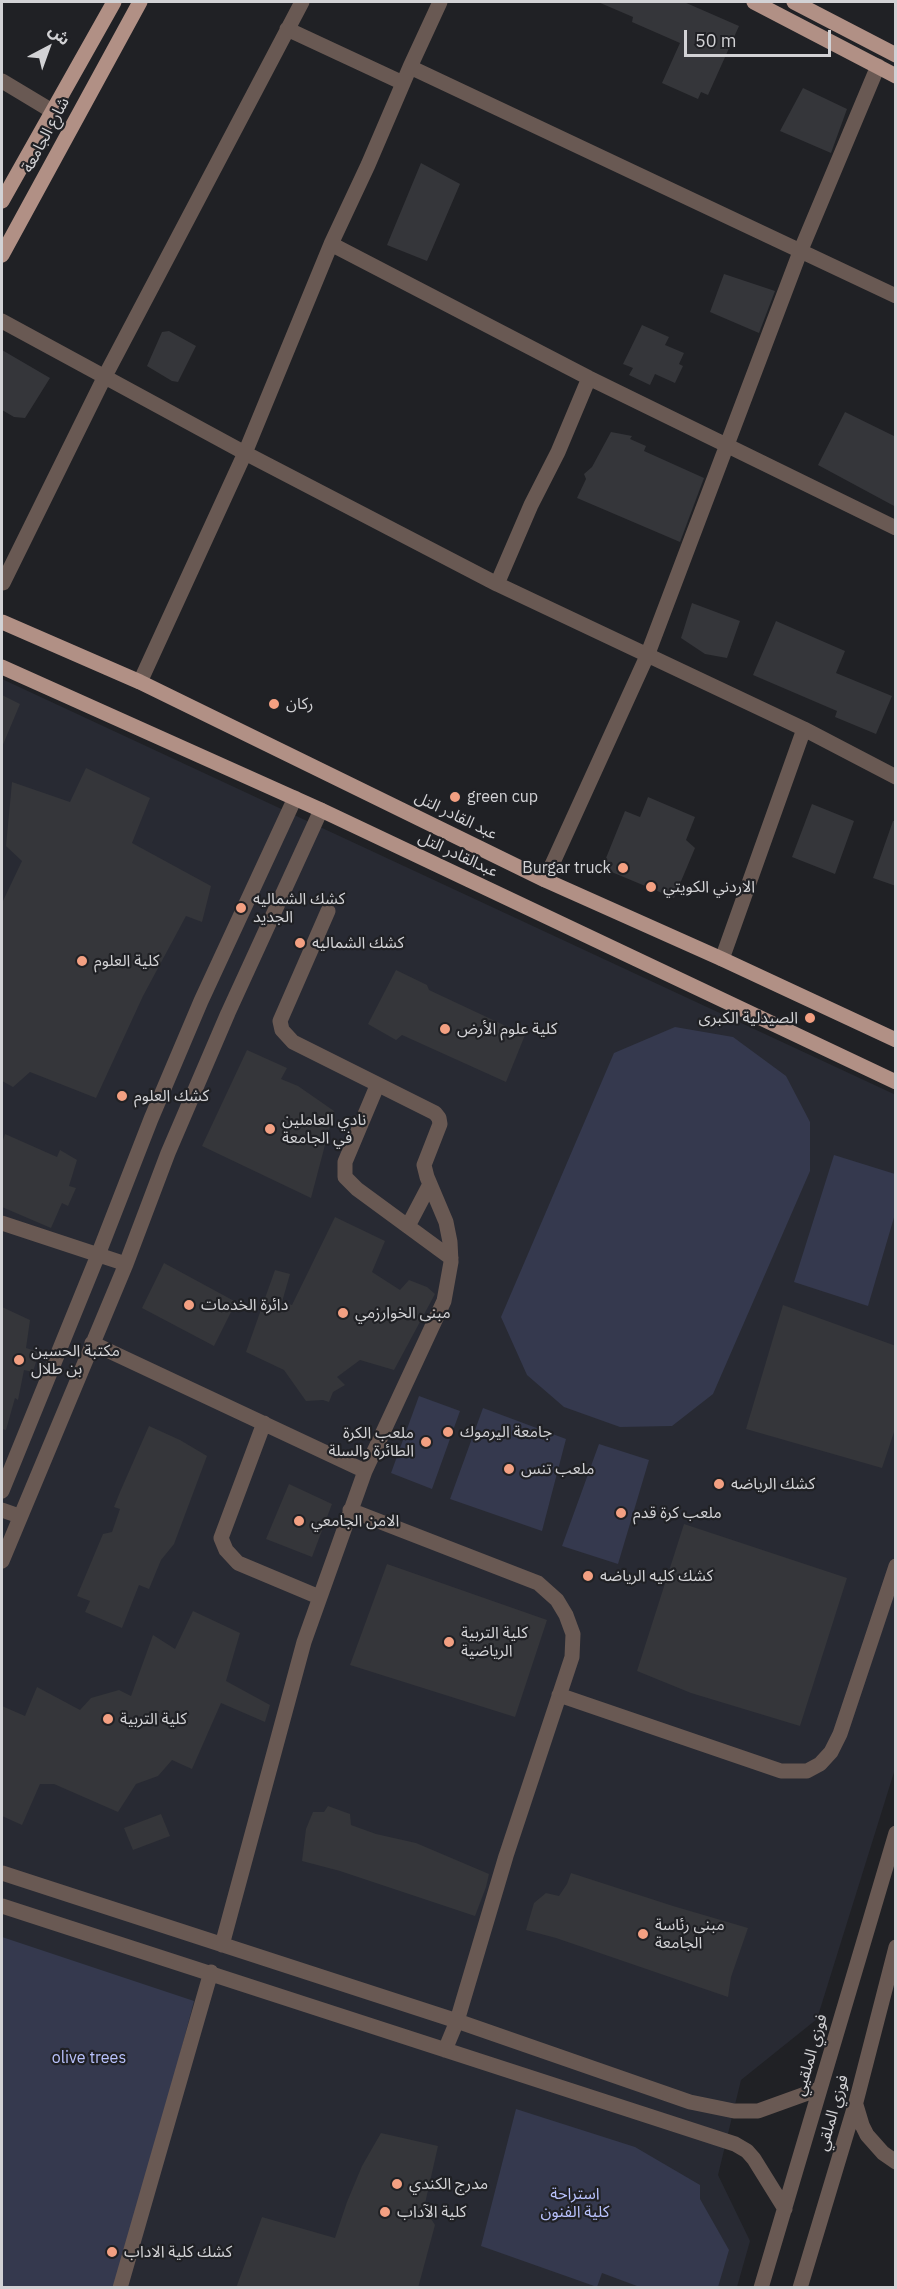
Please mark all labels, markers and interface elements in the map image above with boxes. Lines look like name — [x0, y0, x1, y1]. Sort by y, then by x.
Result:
north arrow — [18, 18, 78, 78]
scale bar — [687, 18, 834, 56]
text: ش — [45, 20, 75, 49]
text: 50 m — [695, 29, 737, 52]
street label: شارع الجامعة — [18, 94, 74, 176]
place label: ركان — [286, 694, 313, 714]
marker: ركان — [267, 697, 281, 711]
place label: green cup — [467, 787, 538, 807]
street label: عبد القادر التل — [412, 788, 500, 844]
marker: green cup — [448, 790, 462, 804]
street label: عبدالقادر التل — [415, 828, 501, 882]
place label: Burgar truck — [522, 858, 611, 878]
marker: Burgar truck — [616, 861, 630, 875]
place label: الاردني الكويتي — [663, 877, 755, 897]
marker: الاردني الكويتي — [644, 880, 658, 894]
place label: كشك الشماليه الجديد — [253, 889, 345, 927]
marker: كشك الشماليه الجديد — [234, 901, 248, 915]
place label: كشك الشماليه — [312, 933, 404, 953]
marker: كشك الشماليه — [293, 936, 307, 950]
place label: كلية العلوم — [94, 951, 159, 971]
marker: كلية العلوم — [75, 954, 89, 968]
place label: الصيدلية الكبرى — [699, 1008, 798, 1028]
marker: الصيدلية الكبرى — [803, 1011, 817, 1025]
place label: كلية علوم الأرض — [457, 1019, 557, 1039]
marker: كلية علوم الأرض — [438, 1022, 452, 1036]
place label: كشك العلوم — [134, 1086, 209, 1106]
marker: كشك العلوم — [115, 1089, 129, 1103]
place label: نادي العاملين في الجامعة — [282, 1110, 366, 1148]
marker: نادي العاملين في الجامعة — [263, 1122, 277, 1136]
place label: دائرة الخدمات — [201, 1295, 288, 1315]
marker: دائرة الخدمات — [182, 1298, 196, 1312]
place label: مبنى الخوارزمي — [355, 1303, 451, 1323]
marker: مبنى الخوارزمي — [336, 1306, 350, 1320]
place label: مكتبة الحسين بن طلال — [31, 1341, 120, 1379]
marker: مكتبة الحسين بن طلال — [12, 1353, 26, 1367]
place label: جامعة اليرموك — [460, 1422, 552, 1442]
place label: ملعب الكرة الطائرة والسلة — [328, 1423, 414, 1461]
marker: جامعة اليرموك — [441, 1425, 455, 1439]
marker: ملعب الكرة الطائرة والسلة — [419, 1435, 433, 1449]
place label: ملعب تنس — [521, 1459, 594, 1479]
marker: ملعب تنس — [502, 1462, 516, 1476]
place label: كشك الرياضه — [731, 1474, 815, 1494]
marker: كشك الرياضه — [712, 1477, 726, 1491]
place label: ملعب كرة قدم — [633, 1503, 722, 1523]
marker: ملعب كرة قدم — [614, 1506, 628, 1520]
place label: الامن الجامعي — [311, 1511, 399, 1531]
marker: الامن الجامعي — [292, 1514, 306, 1528]
place label: كشك كليه الرياضه — [600, 1566, 713, 1586]
marker: كشك كليه الرياضه — [581, 1569, 595, 1583]
place label: كلية التربية الرياضية — [461, 1623, 528, 1661]
marker: كلية التربية الرياضية — [442, 1635, 456, 1649]
place label: كلية التربية — [120, 1709, 187, 1729]
marker: كلية التربية — [101, 1712, 115, 1726]
place label: مبنى رئاسة الجامعة — [655, 1915, 725, 1953]
marker: مبنى رئاسة الجامعة — [636, 1927, 650, 1941]
street label: فوزي الملقيي — [790, 2012, 832, 2098]
park label: olive trees — [52, 2048, 126, 2068]
street label: فوزي الملقي — [813, 2073, 853, 2153]
place label: مدرج الكندي — [409, 2174, 488, 2194]
marker: مدرج الكندي — [390, 2177, 404, 2191]
park label: استراحة كلية الفنون — [541, 2184, 609, 2222]
place label: كلية الآداب — [397, 2202, 466, 2222]
marker: كلية الآداب — [378, 2205, 392, 2219]
place label: كشك كلية الاداب — [124, 2242, 232, 2262]
marker: كشك كلية الاداب — [105, 2245, 119, 2259]

